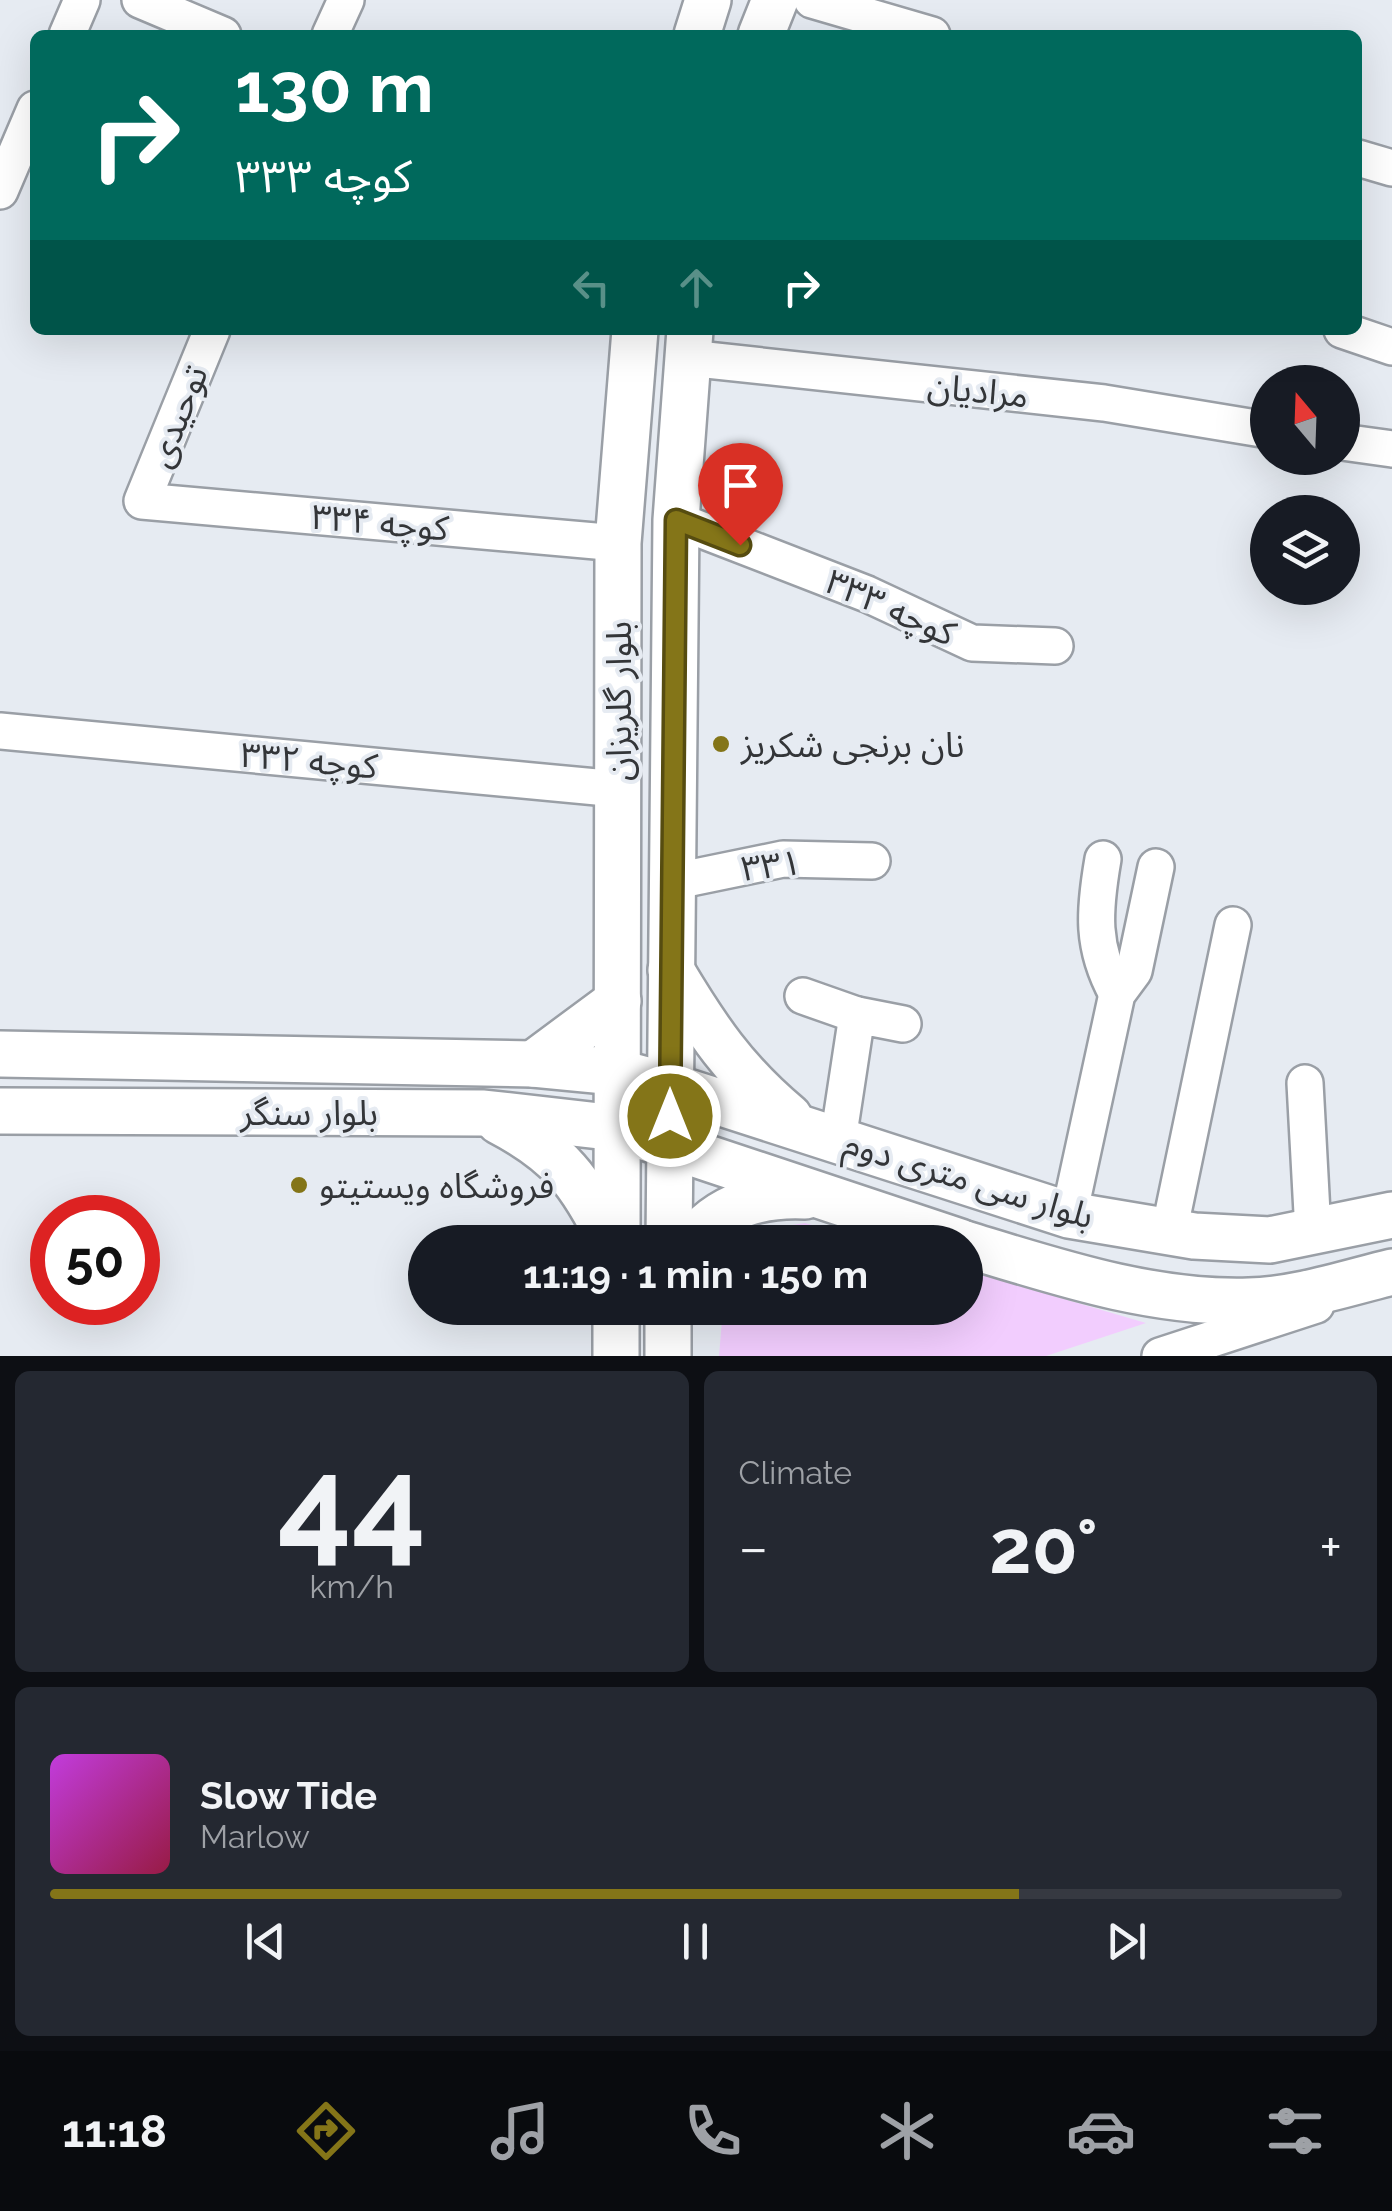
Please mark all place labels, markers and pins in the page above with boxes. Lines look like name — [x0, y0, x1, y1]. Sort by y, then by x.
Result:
pin — [698, 443, 783, 546]
place label: نان برنجی شکریز — [740, 724, 964, 765]
marker: نان برنجی شکریز — [710, 733, 732, 755]
place label: فروشگاه ویستیتو — [319, 1165, 554, 1206]
marker: فروشگاه ویستیتو — [288, 1174, 310, 1196]

